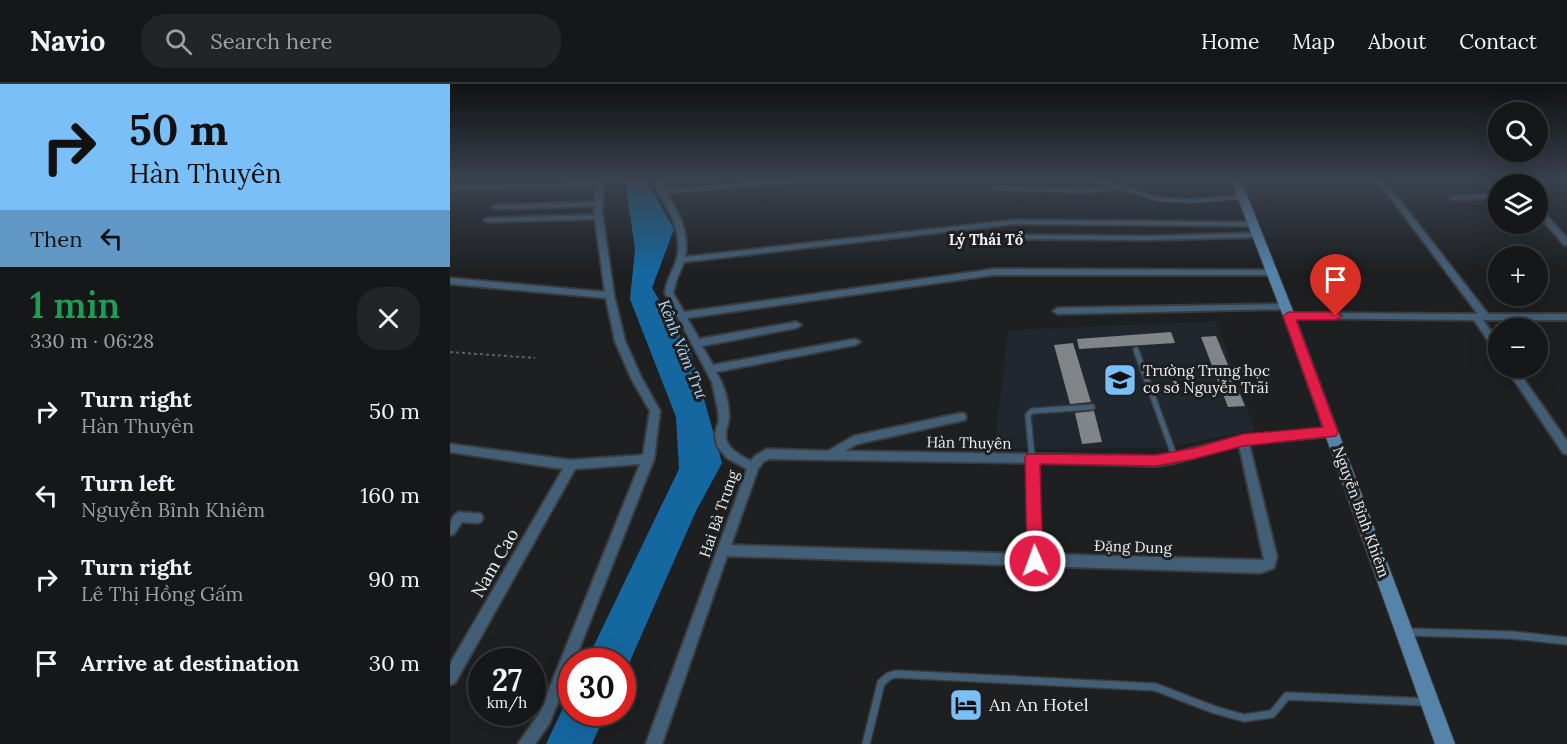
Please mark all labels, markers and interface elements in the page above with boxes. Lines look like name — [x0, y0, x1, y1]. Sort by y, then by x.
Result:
search box — [141, 14, 561, 68]
text: Navio — [30, 23, 105, 59]
icon: search — [162, 25, 195, 58]
text: Search here — [210, 27, 332, 55]
text: Home — [1201, 28, 1259, 55]
text: Map — [1292, 28, 1335, 55]
text: About — [1368, 28, 1426, 55]
text: Contact — [1459, 28, 1537, 55]
map controls — [1488, 102, 1548, 378]
button: search — [1488, 102, 1548, 162]
text: 50 m — [129, 103, 228, 157]
icon: right — [30, 108, 108, 186]
text: Hàn Thuyên — [129, 156, 282, 190]
button: layers — [1488, 174, 1548, 234]
icon: left — [95, 222, 128, 255]
text: Then — [30, 225, 83, 253]
district label: Lý Thái Tổ — [949, 230, 1024, 249]
button: + — [1488, 246, 1548, 306]
pin — [1310, 254, 1361, 316]
icon: arrive — [1319, 263, 1352, 296]
text: 1 min — [30, 282, 120, 328]
button: close — [357, 287, 420, 350]
water label: Kênh Vàm Trư — [654, 297, 712, 402]
button: − — [1488, 318, 1548, 378]
text: 330 m · 06:28 — [30, 328, 154, 353]
place label: Trường Trung học cơ sở Nguyễn Trãi — [1143, 361, 1270, 397]
school or university icon: Trường Trung học cơ sở Nguyễn Trãi — [1102, 362, 1138, 398]
text: Turn right — [81, 385, 192, 413]
icon: right — [30, 395, 63, 428]
text: 50 m — [369, 397, 420, 425]
text: Hàn Thuyên — [81, 413, 194, 438]
street label: Hàn Thuyên — [926, 432, 1012, 453]
street label: Nguyễn Bỉnh Khiêm — [1329, 444, 1394, 580]
street label: Hai Bà Trưng — [695, 467, 743, 560]
text: Turn left — [81, 469, 175, 497]
icon: left — [30, 479, 63, 512]
text: 160 m — [360, 481, 420, 509]
text: Nguyễn Bỉnh Khiêm — [81, 497, 265, 522]
street label: Nam Cao — [466, 524, 524, 601]
position arrow — [1003, 529, 1067, 593]
street label: Đặng Dung — [1094, 536, 1173, 557]
text: Turn right — [81, 553, 192, 581]
icon: right — [30, 563, 63, 596]
text: 90 m — [368, 565, 420, 593]
text: Lê Thị Hồng Gấm — [81, 581, 244, 606]
icon: arrive — [30, 647, 63, 680]
speed limit sign: 30 — [558, 648, 636, 726]
text: Arrive at destination — [81, 649, 299, 677]
text: 30 m — [369, 649, 420, 677]
text: 27 — [492, 661, 522, 699]
hotel icon: An An Hotel — [948, 687, 984, 723]
text: km/h — [487, 693, 527, 712]
place label: An An Hotel — [988, 693, 1089, 716]

